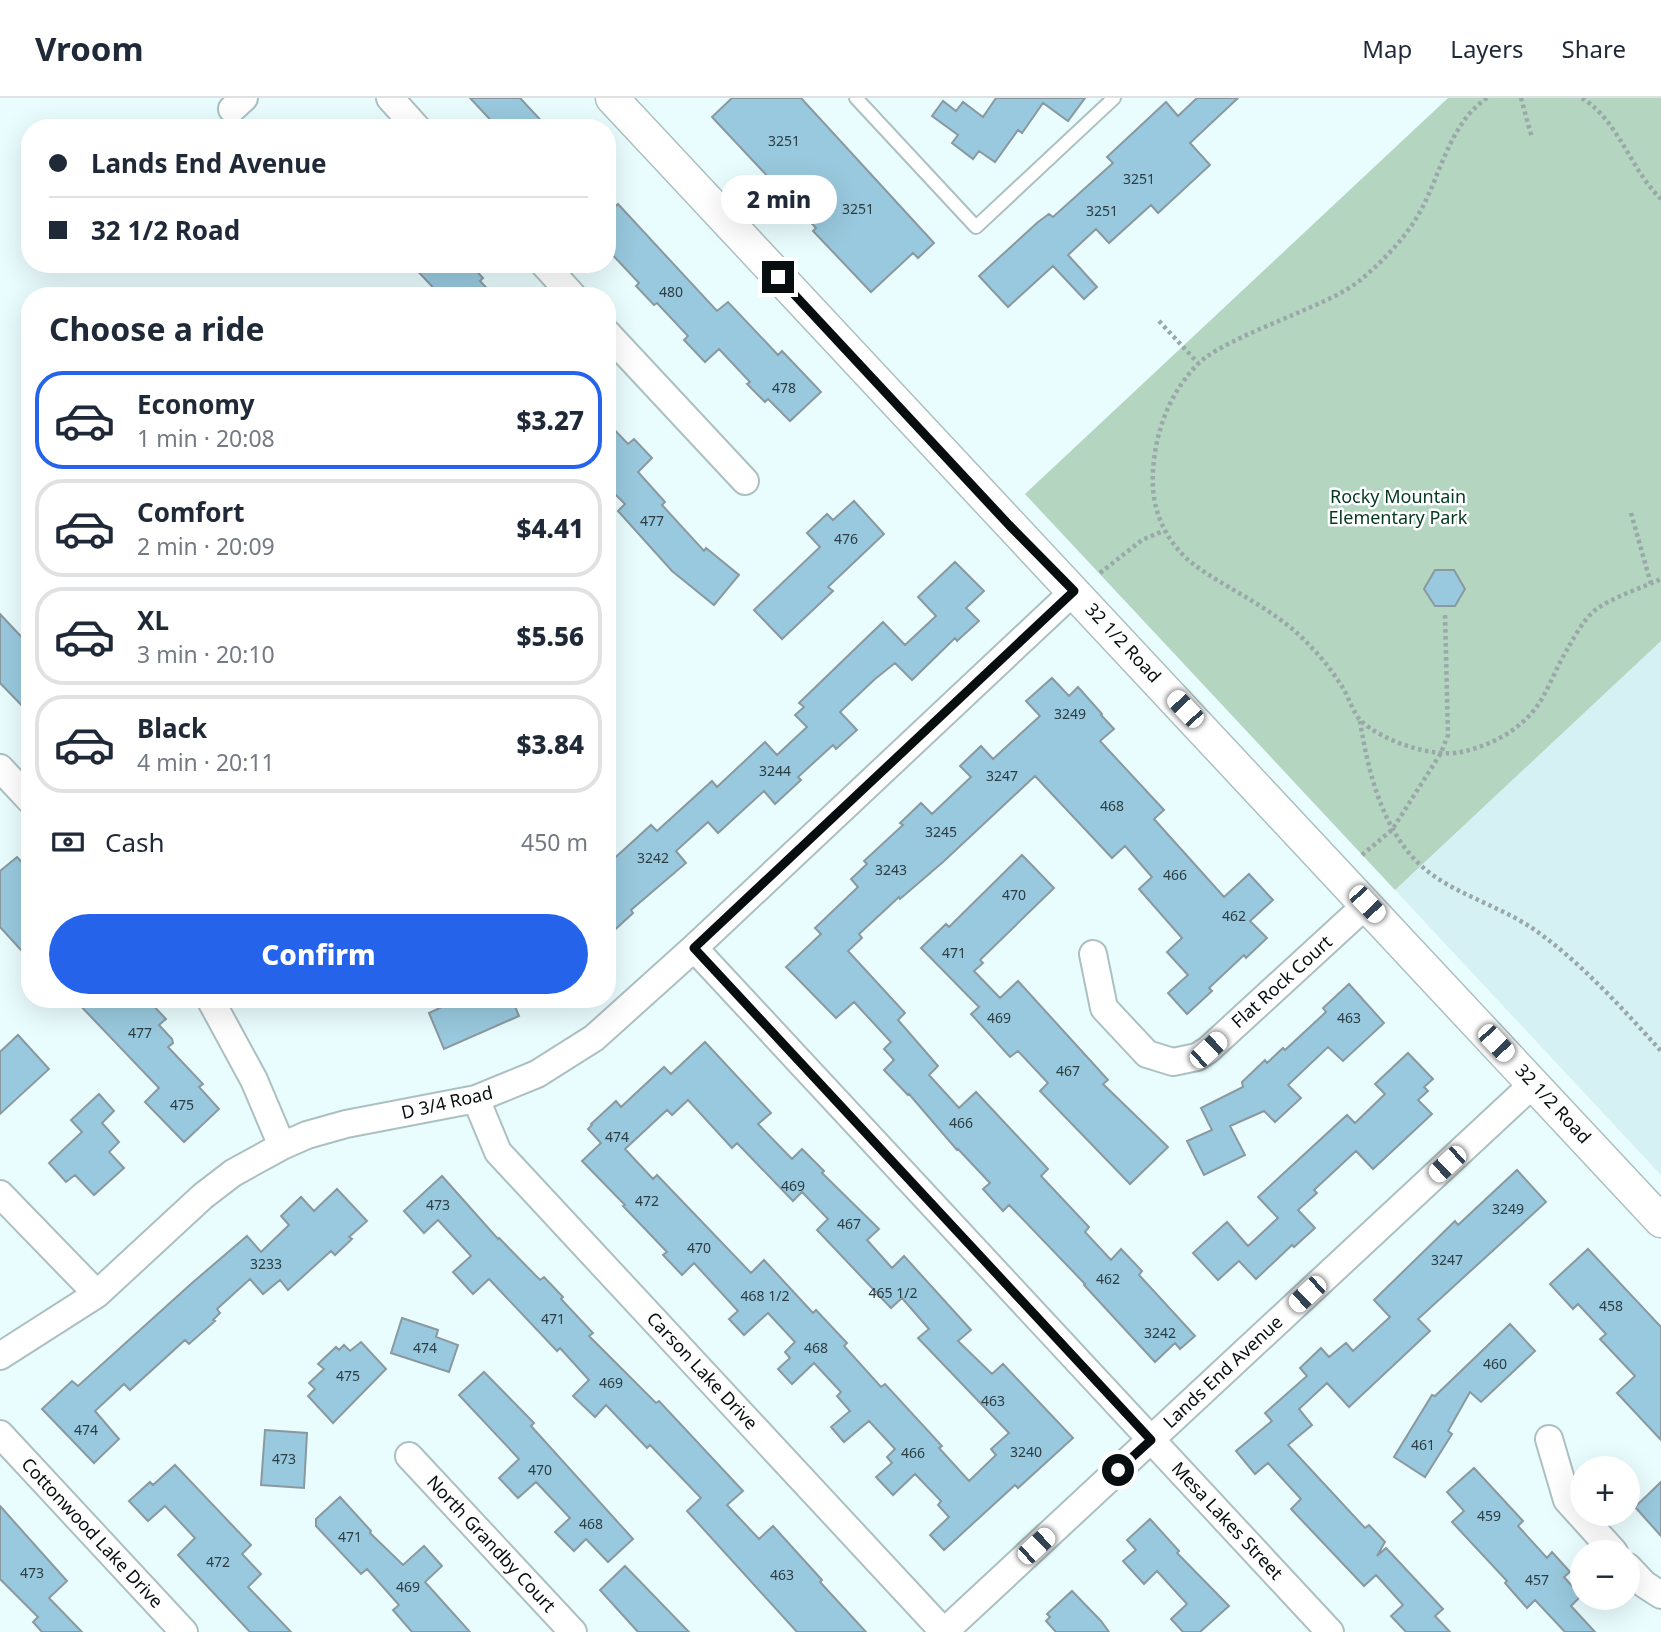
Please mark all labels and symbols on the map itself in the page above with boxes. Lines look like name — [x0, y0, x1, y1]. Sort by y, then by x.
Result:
house number: 3251 — [768, 131, 800, 150]
house number: 3251 — [1123, 169, 1155, 188]
callout: 2 min — [720, 176, 836, 225]
house number: 3251 — [842, 199, 874, 218]
house number: 3251 — [1086, 201, 1118, 220]
route end — [762, 261, 794, 293]
house number: 480 — [659, 282, 683, 301]
house number: 478 — [772, 378, 796, 397]
park label: Rocky Mountain Elementary Park — [1329, 484, 1468, 529]
house number: 477 — [640, 511, 664, 530]
house number: 476 — [834, 529, 858, 548]
street label: 32 1/2 Road — [1081, 597, 1167, 687]
car — [1163, 686, 1208, 732]
house number: 3249 — [1054, 704, 1086, 723]
house number: 3244 — [759, 761, 791, 780]
house number: 3247 — [986, 766, 1018, 785]
house number: 468 — [1100, 796, 1124, 815]
house number: 3245 — [925, 822, 957, 841]
house number: 3242 — [637, 848, 669, 867]
house number: 3243 — [875, 860, 907, 879]
house number: 466 — [1163, 865, 1187, 884]
car — [1345, 881, 1390, 927]
house number: 470 — [1002, 885, 1026, 904]
house number: 462 — [1222, 906, 1246, 925]
street label: Flat Rock Court — [1226, 929, 1337, 1033]
house number: 471 — [942, 943, 966, 962]
house number: 469 — [987, 1008, 1011, 1027]
house number: 463 — [1337, 1008, 1361, 1027]
car — [1474, 1020, 1519, 1066]
house number: 477 — [128, 1023, 152, 1042]
car — [1186, 1028, 1231, 1072]
street label: 32 1/2 Road — [1511, 1058, 1597, 1148]
house number: 467 — [1056, 1061, 1080, 1080]
street label: D 3/4 Road — [399, 1080, 495, 1124]
house number: 475 — [170, 1095, 194, 1114]
house number: 466 — [949, 1113, 973, 1132]
house number: 474 — [605, 1127, 629, 1146]
car — [1425, 1142, 1470, 1186]
house number: 469 — [781, 1176, 805, 1195]
house number: 472 — [635, 1191, 659, 1210]
house number: 473 — [426, 1195, 450, 1214]
house number: 3249 — [1492, 1199, 1524, 1218]
house number: 467 — [837, 1214, 861, 1233]
house number: 470 — [687, 1238, 711, 1257]
house number: 3247 — [1431, 1250, 1463, 1269]
house number: 3233 — [250, 1254, 282, 1273]
house number: 462 — [1096, 1269, 1120, 1288]
car — [1285, 1272, 1330, 1316]
house number: 465 1/2 — [869, 1283, 917, 1302]
house number: 468 1/2 — [741, 1286, 789, 1305]
house number: 458 — [1599, 1296, 1623, 1315]
street label: Carson Lake Drive — [642, 1306, 764, 1434]
house number: 471 — [541, 1309, 565, 1328]
street label: Lands End Avenue — [1157, 1310, 1287, 1433]
house number: 3242 — [1144, 1323, 1176, 1342]
house number: 474 — [413, 1338, 437, 1357]
house number: 468 — [804, 1338, 828, 1357]
house number: 460 — [1483, 1354, 1507, 1373]
house number: 475 — [336, 1366, 360, 1385]
house number: 469 — [599, 1373, 623, 1392]
house number: 463 — [981, 1391, 1005, 1410]
house number: 474 — [74, 1420, 98, 1439]
house number: 461 — [1411, 1435, 1435, 1454]
house number: 3240 — [1010, 1442, 1042, 1461]
house number: 466 — [901, 1443, 925, 1462]
house number: 473 — [272, 1449, 296, 1468]
street label: Cottonwood Lake Drive — [17, 1452, 169, 1613]
route start — [1102, 1454, 1134, 1486]
street label: Mesa Lakes Street — [1167, 1456, 1289, 1585]
house number: 470 — [528, 1460, 552, 1479]
street label: North Grandby Court — [422, 1470, 562, 1617]
house number: 459 — [1477, 1506, 1501, 1525]
house number: 468 — [579, 1514, 603, 1533]
car — [1014, 1524, 1059, 1568]
house number: 471 — [338, 1527, 362, 1546]
house number: 472 — [206, 1552, 230, 1571]
house number: 473 — [20, 1563, 44, 1582]
house number: 463 — [770, 1565, 794, 1584]
house number: 457 — [1525, 1570, 1549, 1589]
house number: 469 — [396, 1577, 420, 1596]

